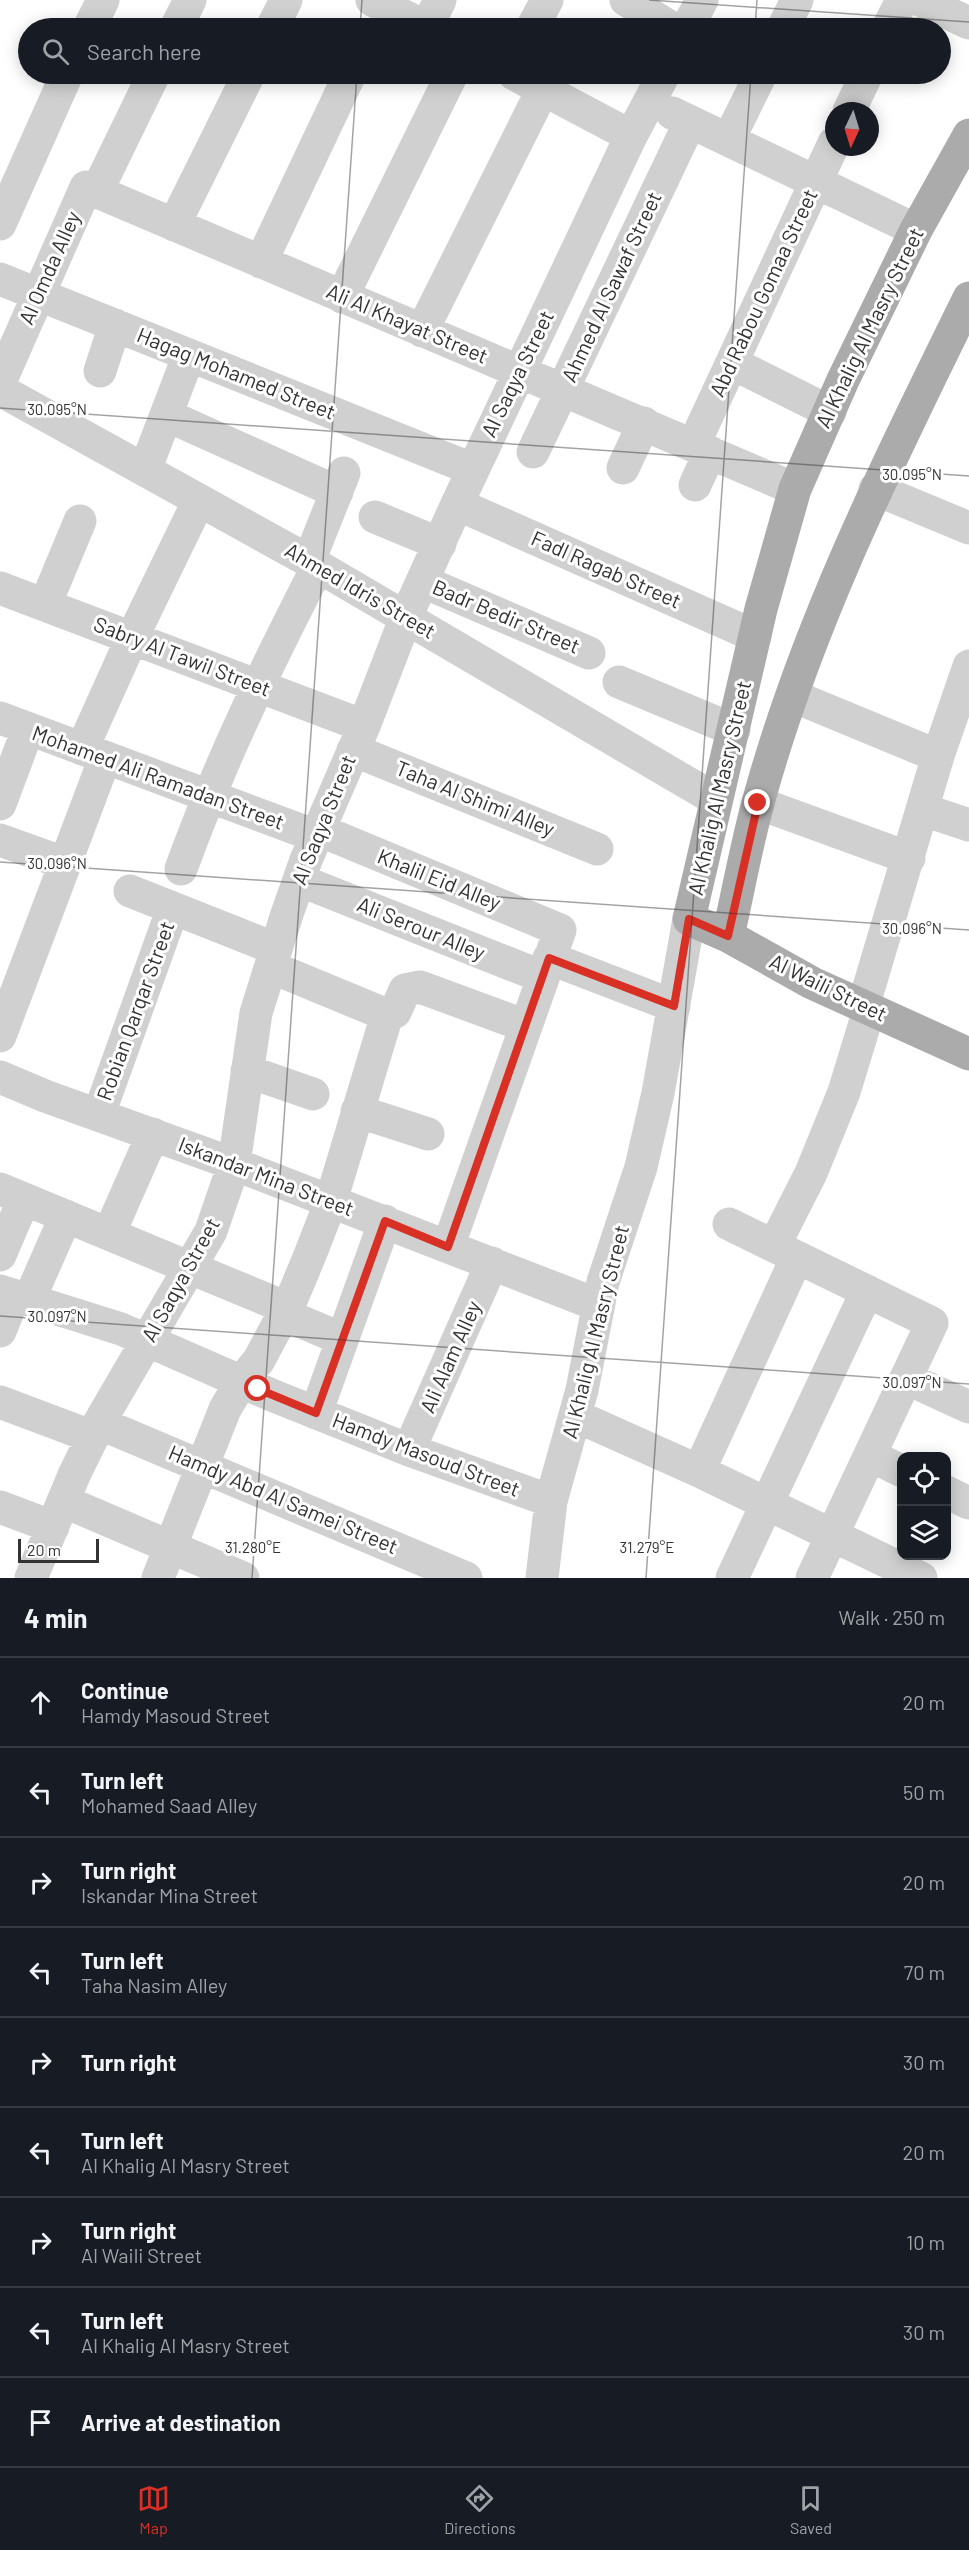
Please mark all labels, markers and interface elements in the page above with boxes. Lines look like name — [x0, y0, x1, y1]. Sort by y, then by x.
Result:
search box — [18, 18, 951, 84]
icon: search — [39, 35, 72, 68]
text: Search here — [87, 38, 201, 64]
north arrow — [825, 102, 879, 156]
street label: Abd Rabou Gomaa Street — [704, 185, 822, 400]
street label: Ahmed Al Sawaf Street — [556, 187, 666, 386]
street label: Al Omda Alley — [13, 207, 85, 328]
street label: Al Khalig Al Masry Street — [809, 223, 928, 431]
street label: Ali Al Khayat Street — [323, 277, 492, 368]
street label: Al Saqya Street — [475, 306, 558, 441]
street label: Hagag Mohamed Street — [134, 321, 339, 424]
text: 30.095°N — [27, 400, 87, 418]
text: 30.095°N — [882, 465, 942, 483]
street label: Fadl Ragab Street — [528, 524, 685, 613]
street label: Ahmed Idris Street — [281, 536, 440, 643]
street label: Badr Bedir Street — [429, 573, 584, 658]
street label: Sabry Al Tawil Street — [91, 610, 274, 701]
street label: Al Khalig Al Masry Street — [682, 678, 755, 897]
street label: Mohamed Ali Ramadan Street — [29, 719, 288, 834]
street label: Al Saqya Street — [285, 751, 360, 888]
street label: Taha Al Shimi Alley — [392, 754, 559, 841]
route end — [744, 789, 770, 815]
street label: Khalil Eid Alley — [374, 843, 505, 915]
text: 30.096°N — [27, 854, 87, 872]
street label: Ali Serour Alley — [354, 891, 489, 965]
street label: Robian Qarqar Street — [91, 917, 179, 1104]
text: 30.096°N — [882, 919, 942, 937]
street label: Al Waili Street — [766, 948, 891, 1026]
street label: Iskandar Mina Street — [175, 1131, 358, 1221]
street label: Al Saqya Street — [135, 1213, 224, 1346]
street label: Al Khalig Al Masry Street — [556, 1222, 633, 1441]
street label: Ali Alam Alley — [414, 1296, 486, 1416]
text: 30.097°N — [27, 1307, 87, 1325]
text: 30.097°N — [882, 1373, 942, 1391]
route start — [244, 1375, 270, 1401]
street label: Hamdy Masoud Street — [329, 1406, 524, 1501]
street label: Hamdy Abd Al Samei Street — [165, 1439, 402, 1558]
map controls — [897, 1452, 951, 1560]
button: locate — [897, 1452, 951, 1506]
button: layers — [897, 1506, 951, 1560]
scale bar — [18, 1536, 99, 1564]
text: 31.280°E — [225, 1538, 281, 1556]
text: 31.279°E — [620, 1538, 674, 1556]
text: 20 m — [27, 1540, 61, 1559]
text: 4 min — [24, 1602, 88, 1633]
text: Walk · 250 m — [839, 1605, 945, 1629]
text: Continue — [81, 1677, 169, 1703]
icon: ahead — [24, 1686, 57, 1719]
text: 20 m — [902, 1690, 945, 1714]
text: Hamdy Masoud Street — [81, 1703, 270, 1727]
text: Turn left — [81, 1767, 164, 1793]
icon: left — [24, 1776, 57, 1809]
text: 50 m — [903, 1780, 945, 1804]
text: Mohamed Saad Alley — [81, 1793, 257, 1817]
text: Turn right — [81, 1857, 176, 1883]
icon: right — [24, 1866, 57, 1899]
text: 20 m — [902, 1870, 945, 1894]
text: Iskandar Mina Street — [81, 1883, 258, 1907]
text: Turn left — [81, 1947, 164, 1973]
icon: left — [24, 1956, 57, 1989]
text: 70 m — [904, 1960, 945, 1984]
text: Taha Nasim Alley — [81, 1973, 227, 1997]
icon: right — [24, 2046, 57, 2079]
text: Turn right — [81, 2049, 176, 2075]
text: 30 m — [903, 2050, 945, 2074]
text: Turn left — [81, 2127, 164, 2153]
icon: left — [24, 2136, 57, 2169]
text: 20 m — [902, 2140, 945, 2164]
text: Al Khalig Al Masry Street — [81, 2153, 290, 2177]
text: Turn right — [81, 2217, 176, 2243]
icon: right — [24, 2226, 57, 2259]
text: 10 m — [906, 2230, 945, 2254]
text: Al Waili Street — [81, 2243, 202, 2267]
text: Turn left — [81, 2307, 164, 2333]
icon: left — [24, 2316, 57, 2349]
text: 30 m — [903, 2320, 945, 2344]
text: Al Khalig Al Masry Street — [81, 2333, 290, 2357]
icon: arrive — [24, 2406, 57, 2439]
text: Arrive at destination — [81, 2409, 280, 2435]
tab: Map — [137, 2482, 170, 2537]
tab: Directions — [444, 2482, 516, 2537]
tab: Saved — [790, 2482, 832, 2537]

